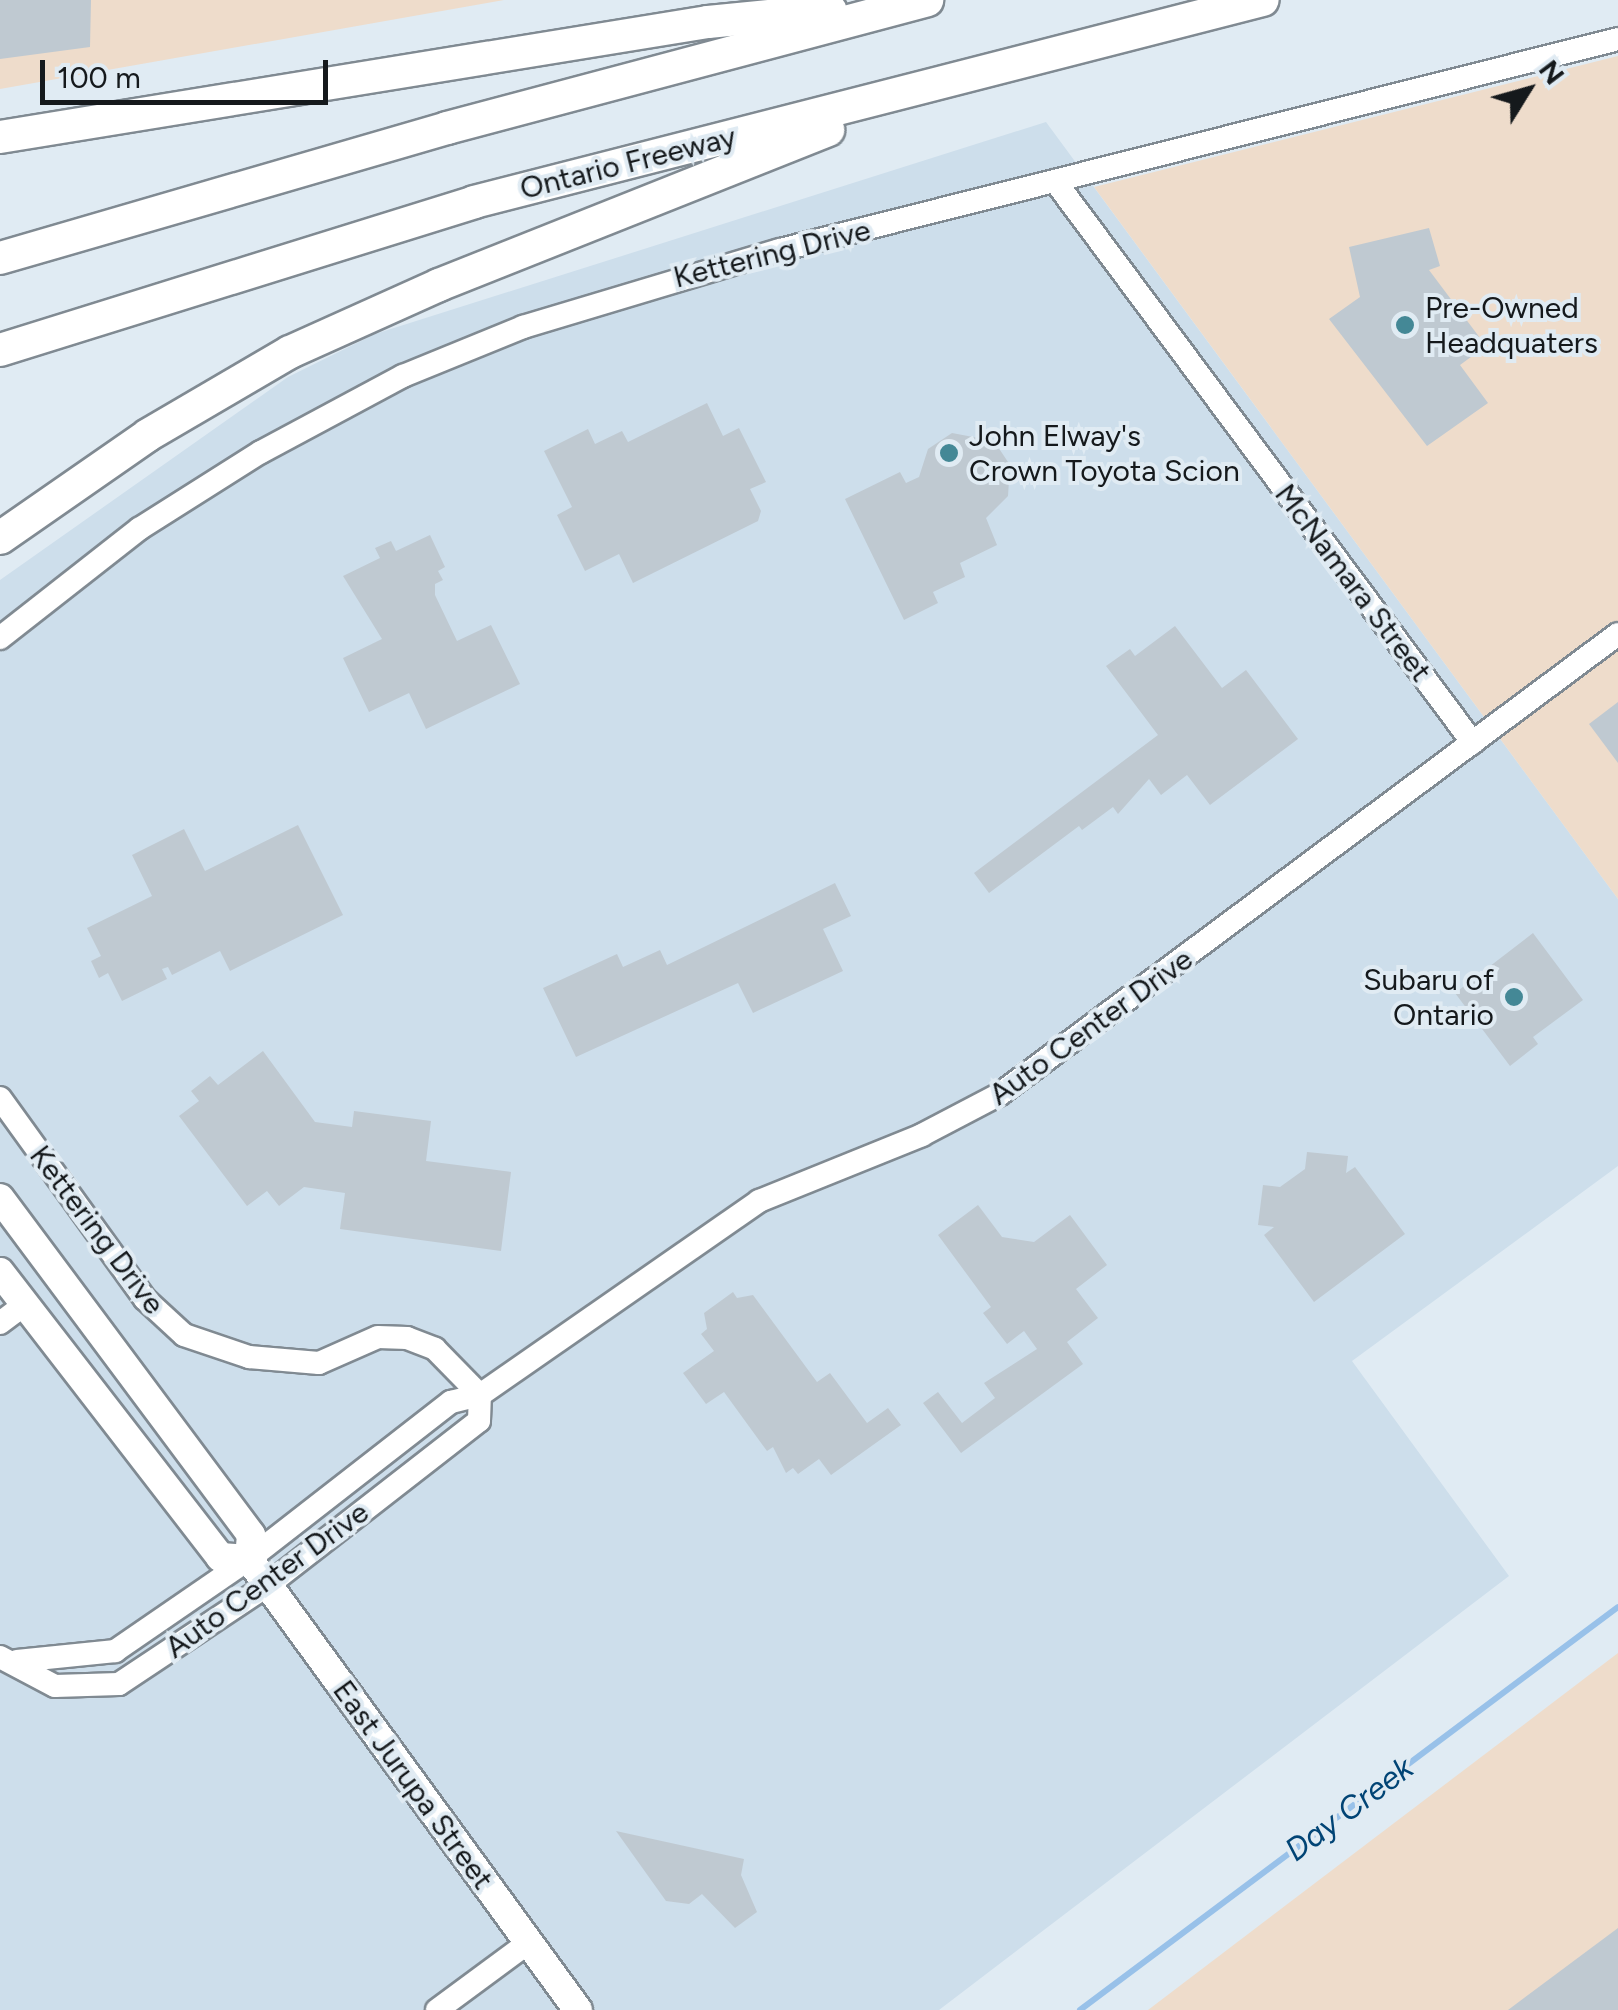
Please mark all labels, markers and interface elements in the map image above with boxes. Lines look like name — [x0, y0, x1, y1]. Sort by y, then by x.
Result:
scale bar — [45, 40, 332, 102]
north arrow — [1478, 40, 1578, 140]
text: N — [1532, 53, 1572, 91]
text: 100 m — [57, 59, 141, 96]
street label: Ontario Freeway — [516, 119, 740, 207]
street label: Kettering Drive — [670, 212, 874, 296]
place label: Pre-Owned Headquaters — [1425, 290, 1598, 360]
marker: Pre-Owned Headquaters — [1394, 314, 1416, 336]
place label: John Elway's Crown Toyota Scion — [969, 418, 1240, 488]
marker: John Elway's Crown Toyota Scion — [938, 442, 960, 464]
street label: McNamara Street — [1267, 477, 1439, 689]
street label: Auto Center Drive — [982, 941, 1200, 1113]
place label: Subaru of Ontario — [1363, 962, 1494, 1032]
marker: Subaru of Ontario — [1503, 986, 1525, 1008]
street label: Kettering Drive — [22, 1139, 172, 1321]
street label: Auto Center Drive — [158, 1494, 376, 1666]
street label: East Jurupa Street — [325, 1674, 501, 1896]
water label: Day Creek — [1278, 1749, 1420, 1869]

